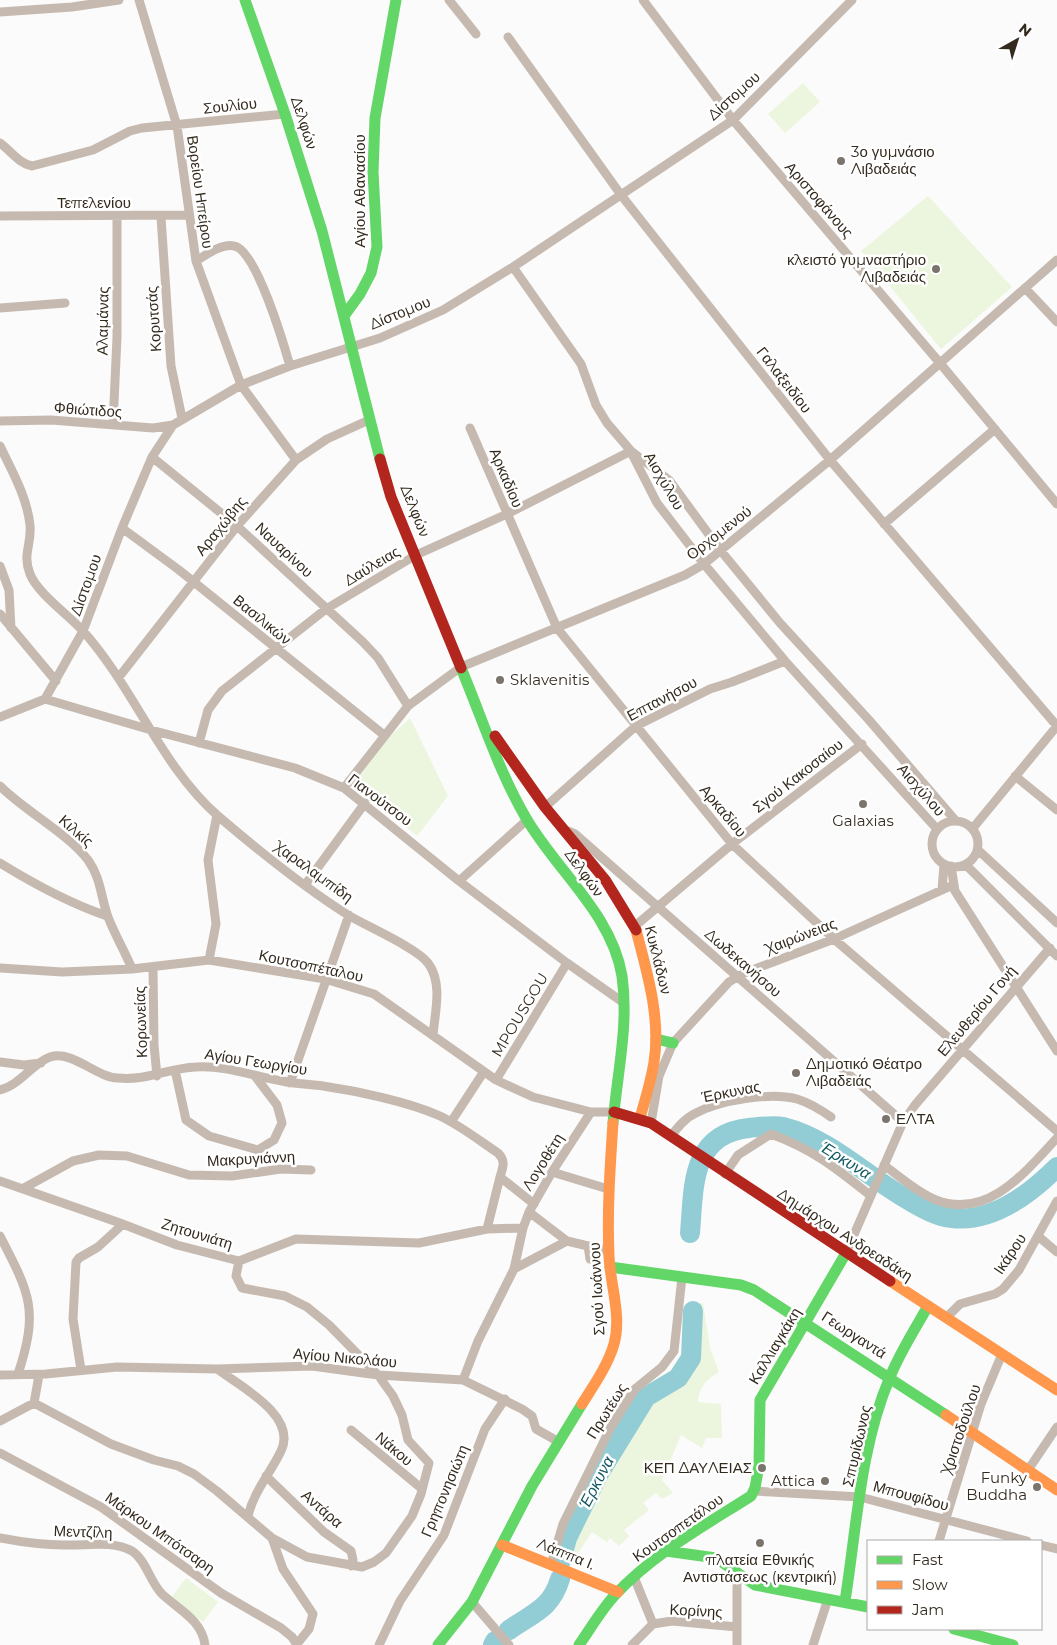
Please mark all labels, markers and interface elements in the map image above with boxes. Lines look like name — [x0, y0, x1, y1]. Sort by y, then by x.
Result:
north arrow — [992, 15, 1042, 65]
text: N — [1015, 19, 1035, 40]
street label: Δίστομου — [703, 67, 764, 124]
street label: Σουλίου — [202, 93, 258, 118]
street label: Δελφών — [287, 94, 322, 152]
street label: Βορείου Ηπείρου — [183, 134, 218, 250]
street label: Αγίου Αθανασίου — [350, 134, 369, 248]
place label: 3ο γυμνάσιο Λιβαδειάς — [851, 142, 935, 178]
marker: 3ο γυμνάσιο Λιβαδειάς — [835, 155, 847, 167]
street label: Αριστοφάνους — [781, 158, 858, 242]
street label: Τεπελενίου — [57, 193, 131, 212]
place label: κλειστό γυμναστήριο Λιβαδειάς — [787, 250, 926, 286]
marker: κλειστό γυμναστήριο Λιβαδειάς — [930, 263, 942, 275]
street label: Αλαμάνας — [92, 286, 113, 356]
street label: Κορυτσάς — [142, 286, 165, 353]
street label: Δίστομου — [367, 292, 433, 333]
street label: Γαλαξειδίου — [753, 343, 816, 417]
street label: Φθιώτιδος — [53, 398, 123, 421]
street label: Αρκαδίου — [485, 445, 527, 510]
street label: Αισχύλου — [640, 449, 689, 513]
street label: Δελφών — [396, 482, 434, 540]
street label: Αραχώβης — [191, 492, 250, 559]
street label: Ορχομενού — [682, 501, 755, 564]
street label: Ναυαρίνου — [251, 518, 317, 581]
street label: Δαύλειας — [340, 542, 403, 590]
street label: Δίστομου — [66, 551, 105, 618]
street label: Βασιλικών — [229, 590, 295, 649]
place label: Sklavenitis — [510, 670, 589, 689]
street label: Επτανήσου — [623, 672, 700, 725]
marker: Sklavenitis — [494, 674, 506, 686]
street label: Σγού Κακοσαίου — [749, 734, 847, 817]
street label: Αισχύλου — [893, 759, 949, 820]
street label: Γιανούτσου — [345, 769, 416, 830]
street label: Αρκαδίου — [696, 781, 751, 841]
marker: Galaxias — [857, 798, 869, 810]
street label: Κιλκίς — [55, 810, 97, 851]
place label: Galaxias — [832, 811, 894, 830]
street label: Χαραλαμπίδη — [270, 836, 357, 906]
street label: Δελφών — [561, 845, 608, 900]
street label: Χαιρώνειας — [761, 913, 839, 958]
street label: Κυκλάδων — [641, 924, 676, 996]
street label: Δωδεκανήσου — [701, 924, 785, 1001]
street label: Κουτσοπέταλου — [257, 945, 365, 986]
street label: Ελευθερίου Γονή — [933, 961, 1020, 1060]
street label: MPOUSGOU — [487, 969, 552, 1060]
street label: Κορωνείας — [130, 986, 151, 1058]
street label: Αγίου Γεωργίου — [203, 1044, 309, 1079]
place label: Δημοτικό Θέατρο Λιβαδειάς — [806, 1054, 922, 1090]
marker: Δημοτικό Θέατρο Λιβαδειάς — [790, 1067, 802, 1079]
street label: Έρκυνας — [699, 1077, 762, 1107]
place label: ΕΛΤΑ — [896, 1109, 935, 1128]
marker: ΕΛΤΑ — [880, 1113, 892, 1125]
street label: Λογοθέτη — [518, 1130, 568, 1194]
water label: Έρκυνα — [817, 1138, 875, 1184]
street label: Μακρυγιάννη — [206, 1147, 296, 1170]
street label: Δημάρχου Ανδρεαδάκη — [774, 1184, 916, 1285]
street label: Ζητουνιάτη — [159, 1214, 235, 1253]
street label: Ικάρου — [989, 1230, 1030, 1278]
street label: Σγού Ιωάννου — [585, 1242, 608, 1336]
street label: Καλλιαγκάκη — [744, 1304, 805, 1388]
street label: Γεωργαντά — [818, 1307, 890, 1363]
street label: Αγίου Νικολάου — [292, 1343, 398, 1372]
street label: Πρωτέως — [582, 1379, 631, 1442]
street label: Χριστοδούλου — [936, 1382, 985, 1478]
street label: Σπυρίδωνος — [838, 1403, 875, 1489]
street label: Νάκου — [372, 1427, 417, 1470]
street label: Γρηπονησιώτη — [417, 1442, 473, 1540]
water label: Έρκυνα — [575, 1452, 618, 1511]
place label: ΚΕΠ ΔΑΥΛΕΙΑΣ — [644, 1458, 752, 1477]
marker: ΚΕΠ ΔΑΥΛΕΙΑΣ — [756, 1462, 768, 1474]
place label: Funky Buddha — [966, 1468, 1028, 1504]
place label: Attica — [771, 1471, 815, 1490]
marker: Attica — [819, 1475, 831, 1487]
street label: Μπουφίδου — [871, 1476, 951, 1515]
marker: Funky Buddha — [1031, 1481, 1043, 1493]
street label: Αντάρα — [298, 1485, 347, 1532]
street label: Μάρκου Μπότσαρη — [102, 1488, 219, 1578]
street label: Κουτσοπετάλου — [629, 1489, 727, 1566]
street label: Μεντζίλη — [53, 1521, 113, 1542]
street label: Λάππα Ι. — [534, 1533, 598, 1574]
marker: πλατεία Εθνικής Αντιστάσεως (κεντρική) — [754, 1537, 766, 1549]
legend — [867, 1540, 1042, 1630]
place label: πλατεία Εθνικής Αντιστάσεως (κεντρική) — [683, 1550, 837, 1586]
text: Fast — [912, 1550, 943, 1569]
text: Slow — [912, 1575, 948, 1594]
street label: Κορίνης — [669, 1600, 723, 1621]
text: Jam — [911, 1600, 944, 1619]

